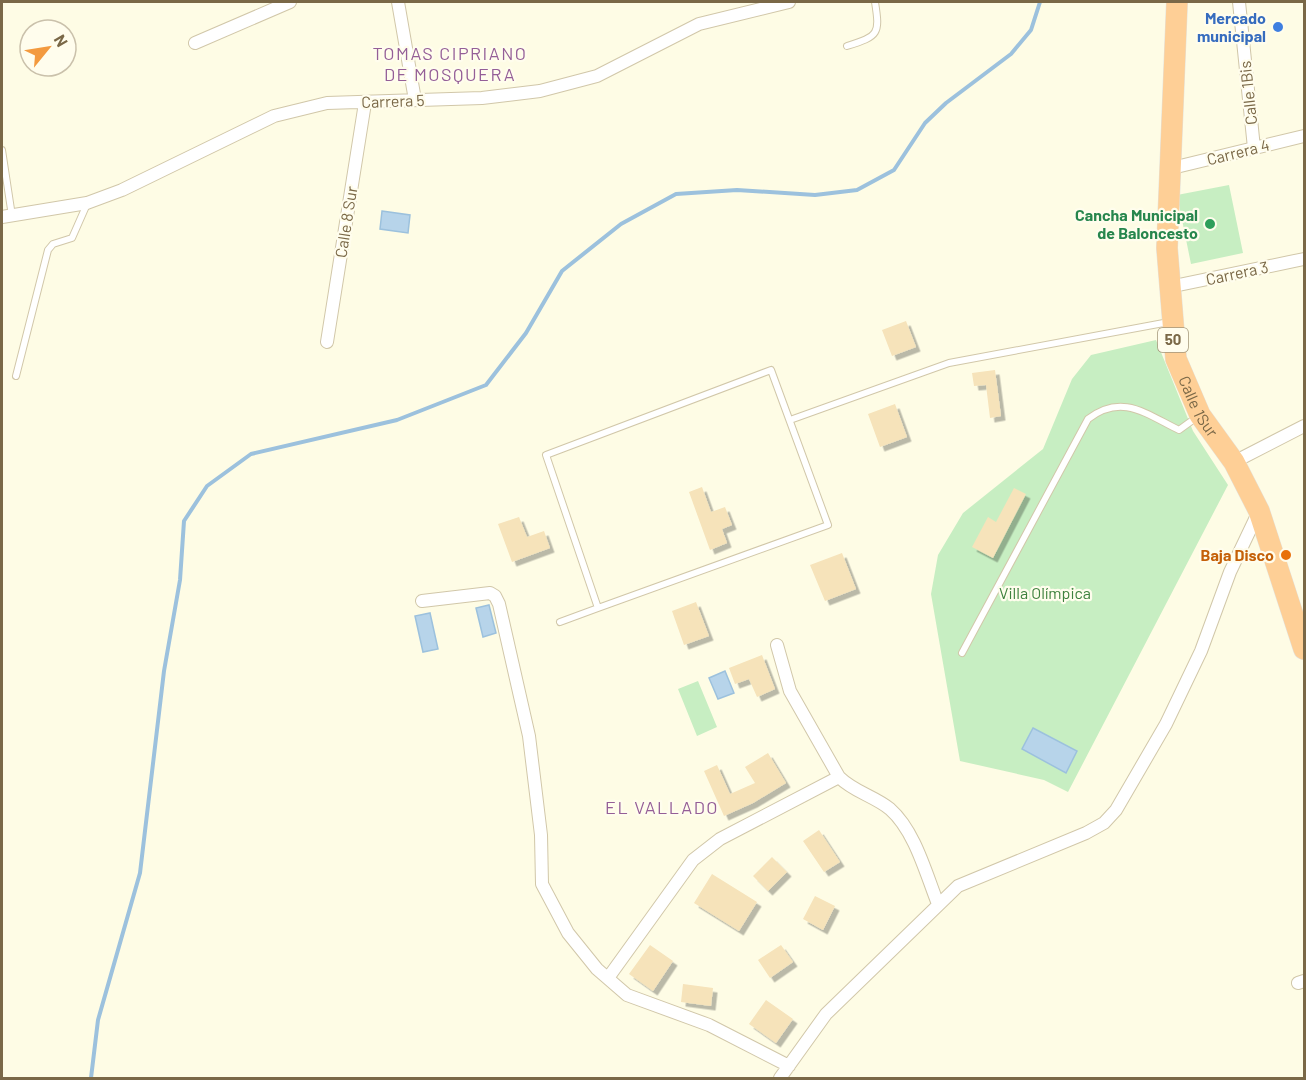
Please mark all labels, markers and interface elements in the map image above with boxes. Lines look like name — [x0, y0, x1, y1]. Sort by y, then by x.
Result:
place label: Mercado municipal — [1197, 8, 1266, 45]
north arrow — [18, 18, 78, 78]
marker: Mercado municipal — [1271, 20, 1285, 34]
text: N — [51, 31, 72, 50]
district label: TOMAS CIPRIANO DE MOSQUERA — [372, 42, 528, 85]
street label: Calle 1Bis — [1235, 60, 1260, 126]
street label: Carrera 5 — [361, 90, 425, 111]
street label: Carrera 4 — [1205, 135, 1271, 168]
street label: Calle 8 Sur — [330, 185, 361, 259]
place label: Cancha Municipal de Baloncesto — [1075, 205, 1198, 242]
marker: Cancha Municipal de Baloncesto — [1203, 217, 1217, 231]
street label: Carrera 3 — [1204, 257, 1270, 288]
road number: 50 — [1158, 328, 1188, 352]
street label: Calle 1Sur — [1175, 373, 1223, 440]
place label: Baja Disco — [1201, 545, 1274, 564]
marker: Baja Disco — [1279, 548, 1293, 562]
park label: Villa Olímpica — [999, 583, 1091, 602]
district label: EL VALLADO — [605, 796, 719, 818]

